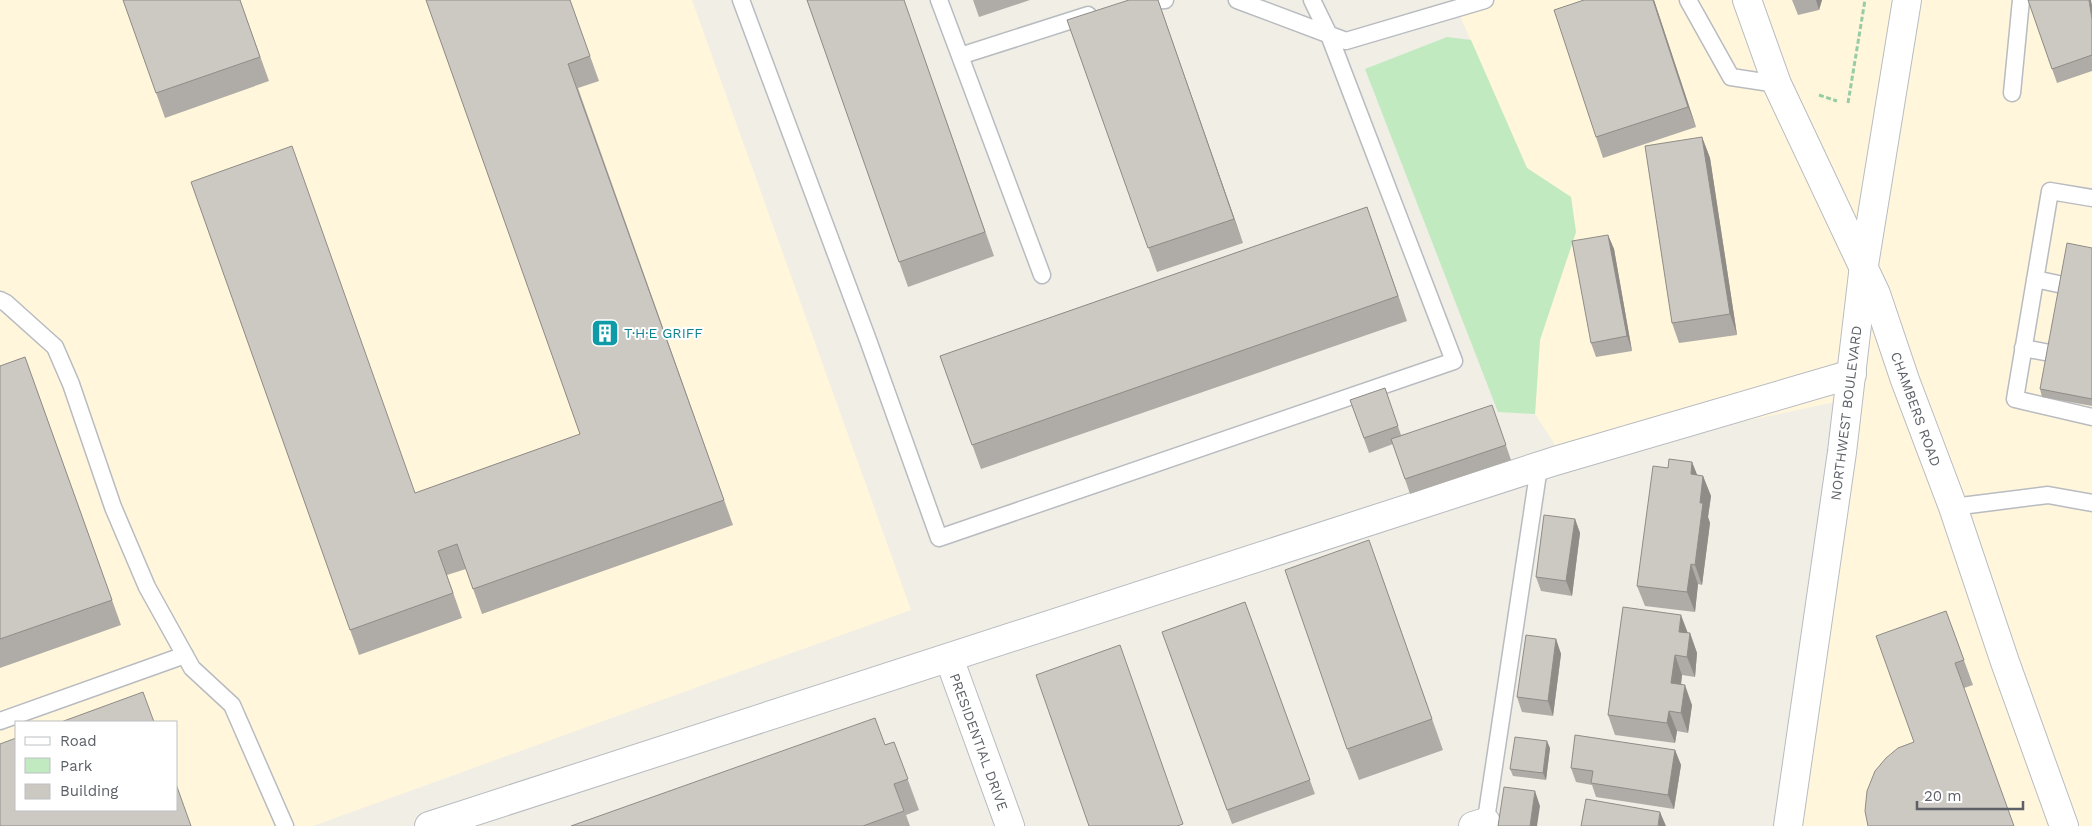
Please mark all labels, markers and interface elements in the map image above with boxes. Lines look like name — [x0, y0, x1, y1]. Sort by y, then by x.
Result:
building icon: T·H·E GRIFF — [590, 318, 620, 348]
place label: T·H·E GRIFF — [624, 325, 703, 341]
street label: NORTHWEST BOULEVARD — [1827, 325, 1865, 501]
street label: CHAMBERS ROAD — [1888, 349, 1944, 469]
street label: PRESIDENTIAL DRIVE — [947, 671, 1011, 813]
legend — [15, 721, 178, 811]
text: Road — [60, 732, 97, 750]
text: Park — [60, 757, 93, 775]
scale bar — [1917, 778, 2023, 810]
text: Building — [60, 782, 118, 800]
text: 20 m — [1924, 787, 1962, 805]

